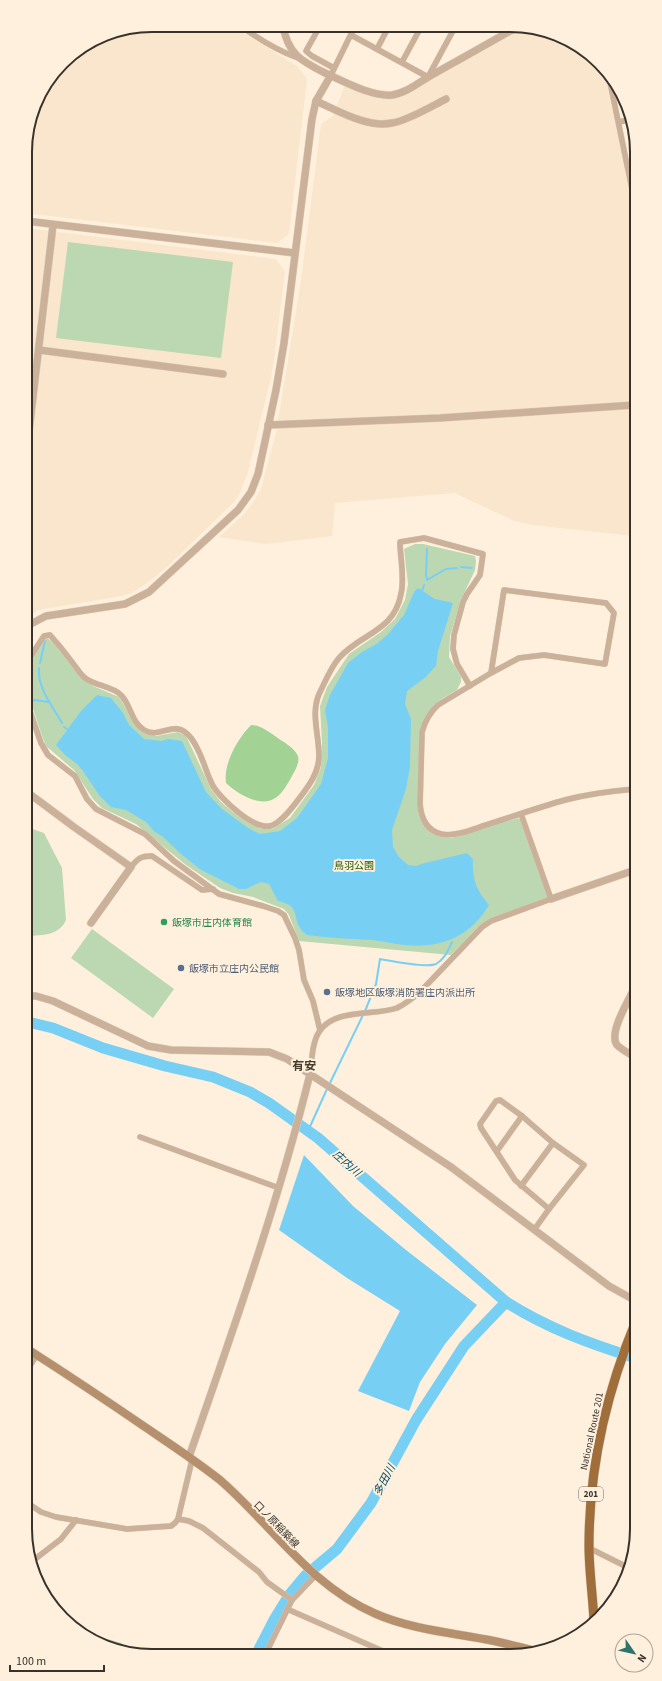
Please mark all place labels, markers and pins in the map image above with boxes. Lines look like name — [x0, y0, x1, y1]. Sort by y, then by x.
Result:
place label: 飯塚市庄内体育館 — [172, 916, 252, 930]
marker: 飯塚市庄内体育館 — [159, 917, 169, 927]
place label: 飯塚市立庄内公民館 — [189, 962, 279, 976]
marker: 飯塚市立庄内公民館 — [176, 963, 186, 973]
place label: 飯塚地区飯塚消防署庄内派出所 — [335, 986, 475, 1000]
marker: 飯塚地区飯塚消防署庄内派出所 — [322, 987, 332, 997]

